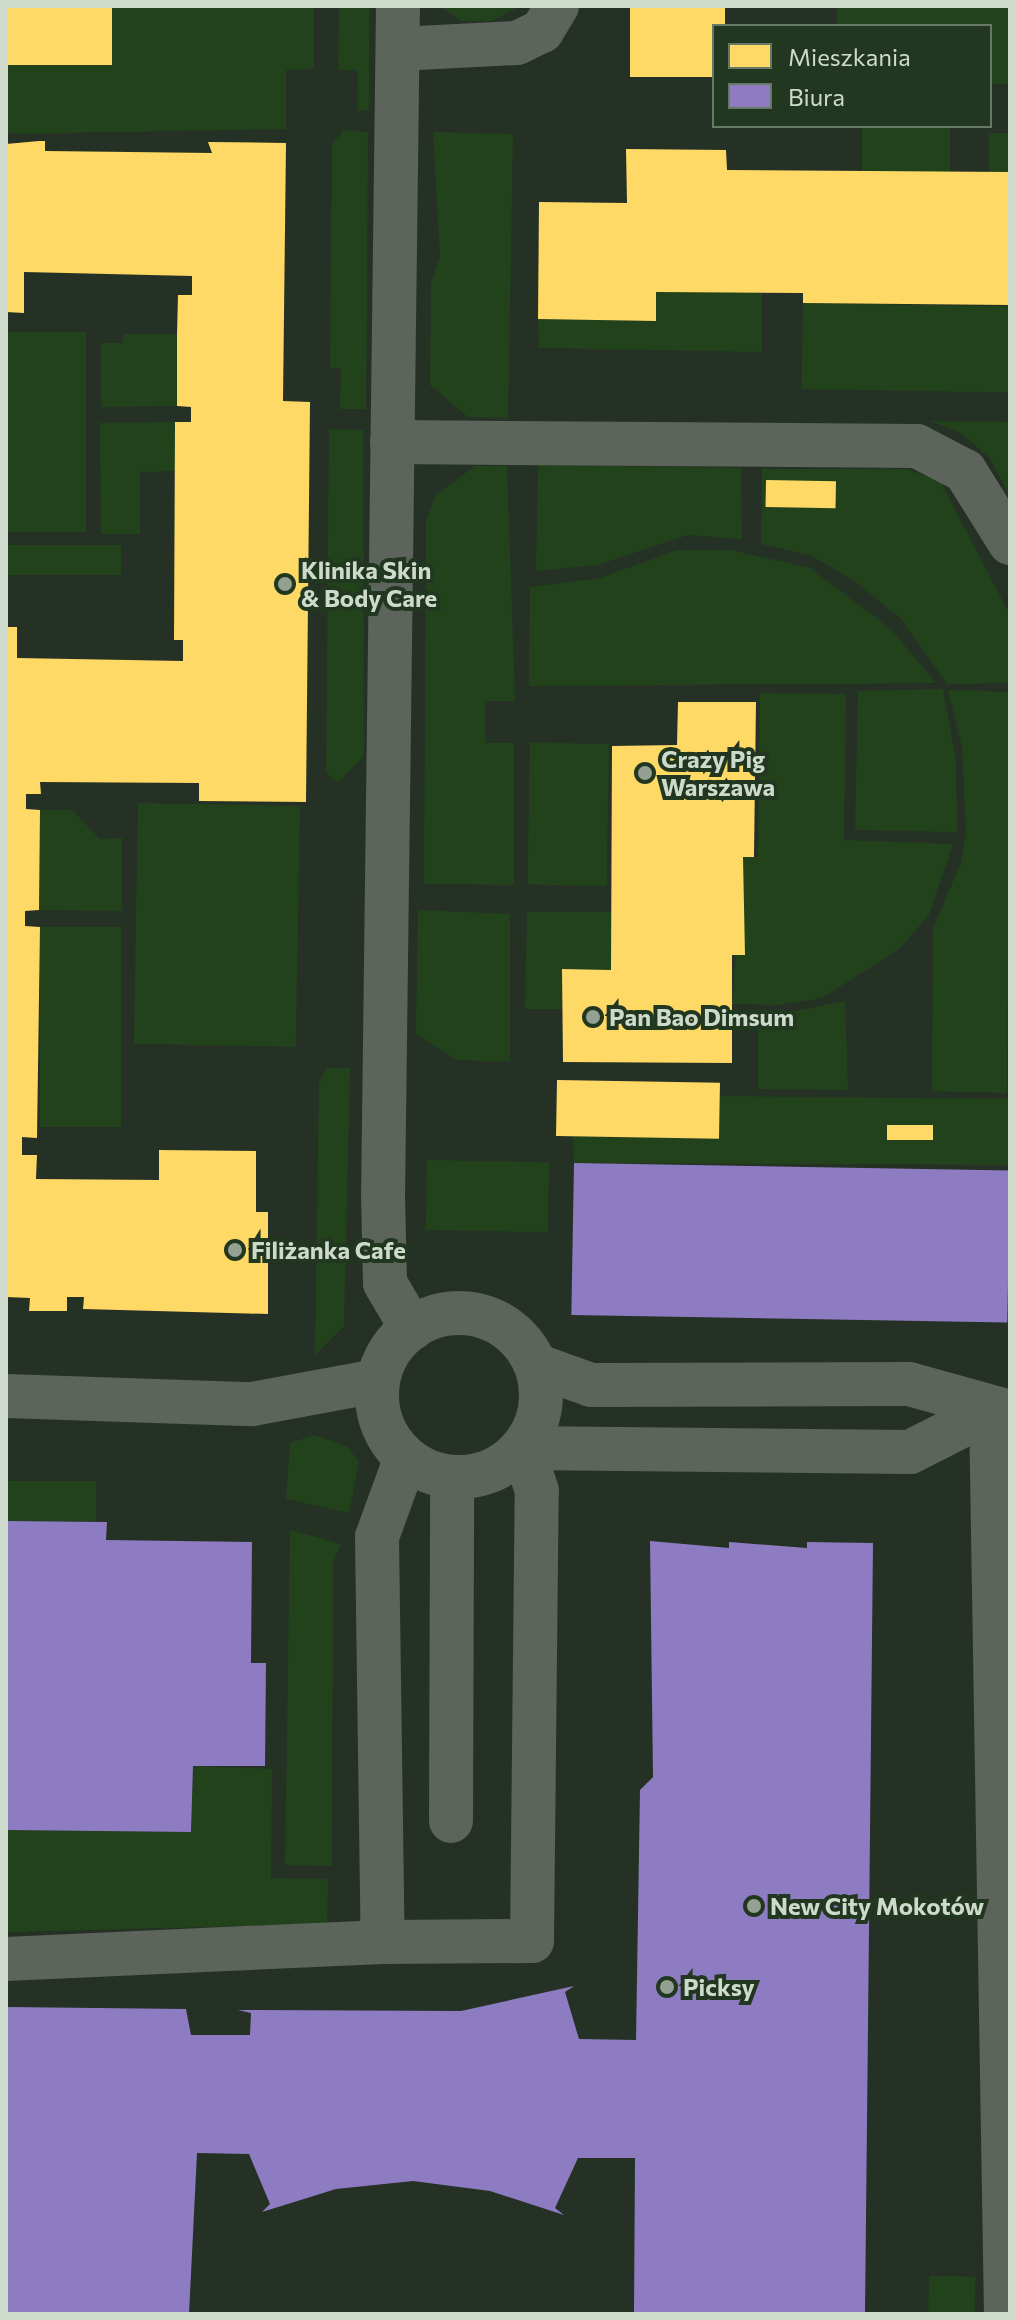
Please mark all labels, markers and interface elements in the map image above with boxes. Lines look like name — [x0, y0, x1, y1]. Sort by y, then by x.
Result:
legend — [712, 24, 992, 128]
text: Mieszkania — [788, 42, 911, 71]
text: Biura — [788, 82, 845, 111]
place label: Klinika Skin & Body Care — [301, 556, 437, 612]
marker: Klinika Skin & Body Care — [276, 575, 294, 593]
place label: Crazy Pig Warszawa — [661, 745, 775, 801]
marker: Crazy Pig Warszawa — [636, 764, 654, 782]
place label: Pan Bao Dimsum — [609, 1003, 794, 1031]
marker: Pan Bao Dimsum — [584, 1008, 602, 1026]
place label: Filiżanka Cafe — [251, 1236, 406, 1264]
marker: Filiżanka Cafe — [226, 1241, 244, 1259]
place label: New City Mokotów — [770, 1892, 984, 1920]
marker: New City Mokotów — [745, 1897, 763, 1915]
place label: Picksy — [683, 1973, 755, 2001]
marker: Picksy — [658, 1978, 676, 1996]

